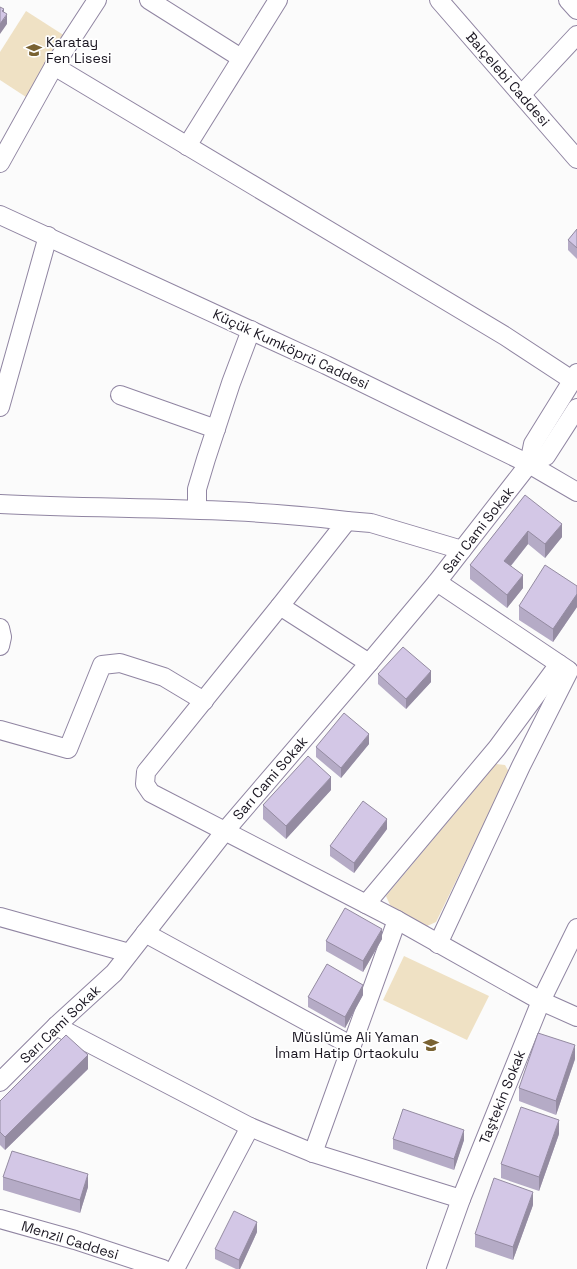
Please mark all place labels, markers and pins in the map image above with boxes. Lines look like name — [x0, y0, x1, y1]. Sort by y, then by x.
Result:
place label: Karatay Fen Lisesi — [46, 33, 112, 67]
school or university icon: Karatay Fen Lisesi — [25, 41, 43, 59]
place label: Müslüme Ali Yaman İmam Hatip Ortaokulu — [275, 1028, 419, 1062]
school or university icon: Müslüme Ali Yaman İmam Hatip Ortaokulu — [422, 1036, 440, 1054]

